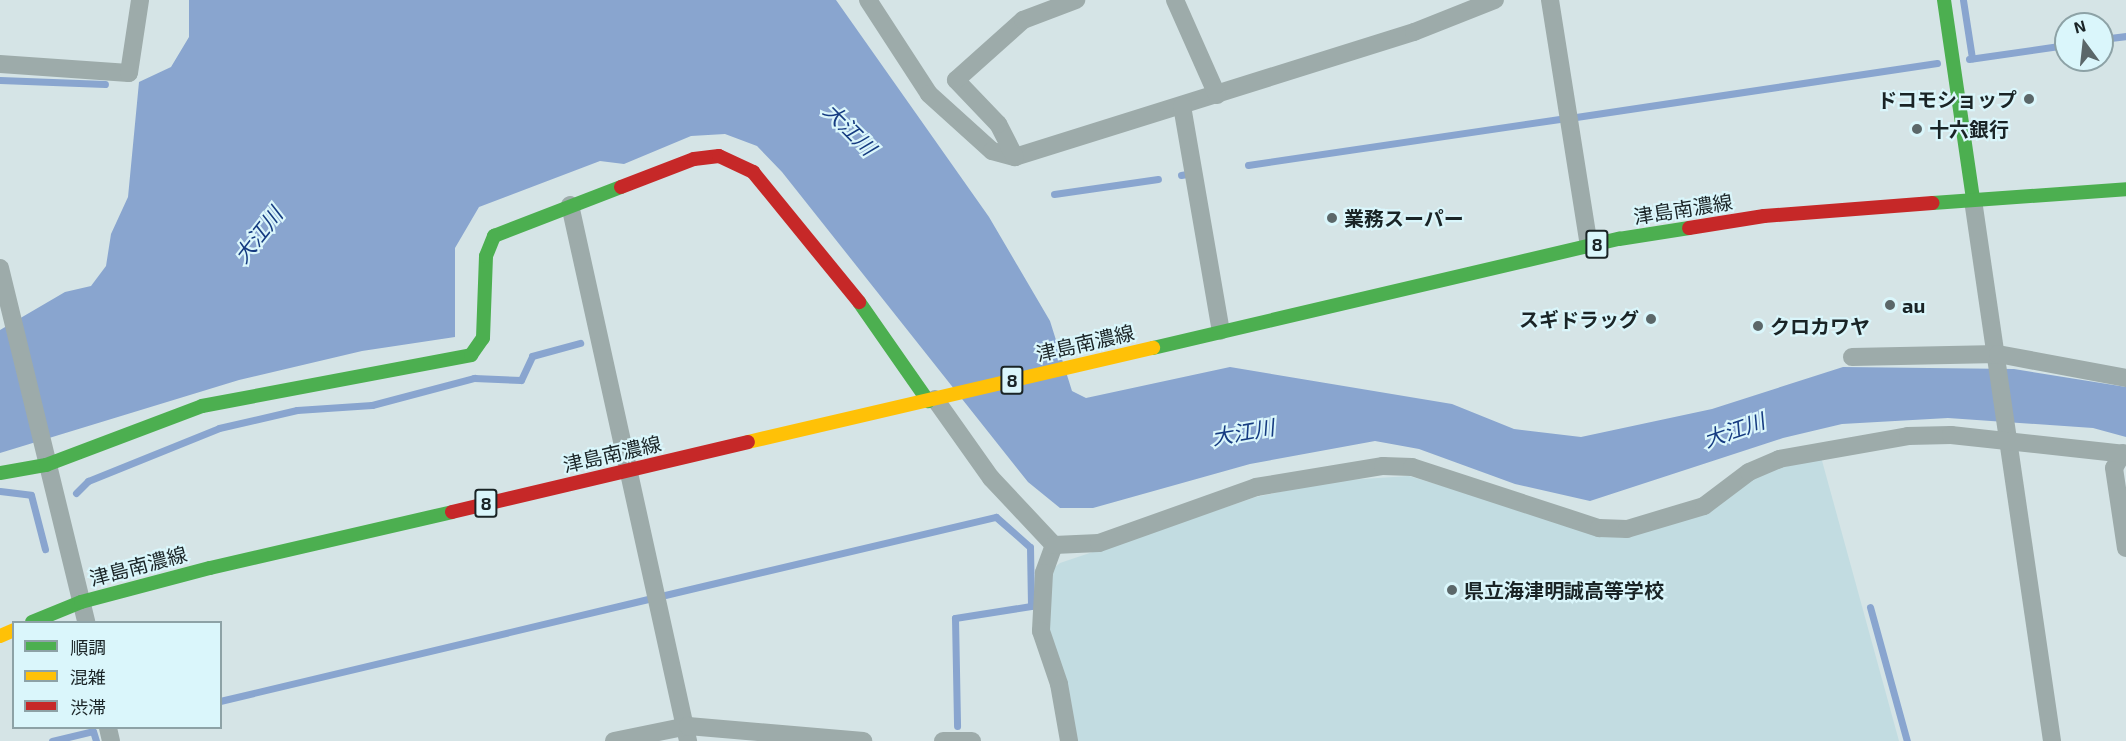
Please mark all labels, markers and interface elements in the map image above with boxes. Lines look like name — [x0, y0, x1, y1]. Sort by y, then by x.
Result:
north arrow — [2054, 12, 2114, 72]
text: N — [2072, 15, 2088, 37]
place label: ドコモショップ — [1877, 87, 2017, 111]
marker: ドコモショップ — [2022, 92, 2036, 106]
water label: 大江川 — [819, 98, 881, 160]
place label: 十六銀行 — [1929, 117, 2009, 141]
marker: 十六銀行 — [1910, 122, 1924, 136]
street label: 津島南濃線 — [1632, 189, 1734, 229]
water label: 大江川 — [229, 202, 287, 268]
place label: 業務スーパー — [1344, 206, 1464, 230]
marker: 業務スーパー — [1325, 211, 1339, 225]
road number: 8 — [1585, 229, 1609, 259]
place label: au — [1902, 293, 1925, 317]
marker: au — [1883, 298, 1897, 312]
place label: スギドラッグ — [1519, 307, 1639, 331]
marker: スギドラッグ — [1644, 312, 1658, 326]
place label: クロカワヤ — [1770, 314, 1870, 338]
marker: クロカワヤ — [1751, 319, 1765, 333]
street label: 津島南濃線 — [1034, 320, 1136, 366]
road number: 8 — [1000, 365, 1024, 395]
water label: 大江川 — [1700, 408, 1768, 452]
water label: 大江川 — [1210, 414, 1276, 450]
street label: 津島南濃線 — [561, 431, 663, 477]
road number: 8 — [474, 488, 498, 518]
street label: 津島南濃線 — [87, 541, 189, 591]
place label: 県立海津明誠高等学校 — [1464, 578, 1664, 602]
marker: 県立海津明誠高等学校 — [1445, 583, 1459, 597]
legend — [12, 621, 222, 729]
text: 順調 — [70, 636, 106, 658]
text: 混雑 — [70, 666, 106, 688]
text: 渋滞 — [70, 696, 106, 718]

